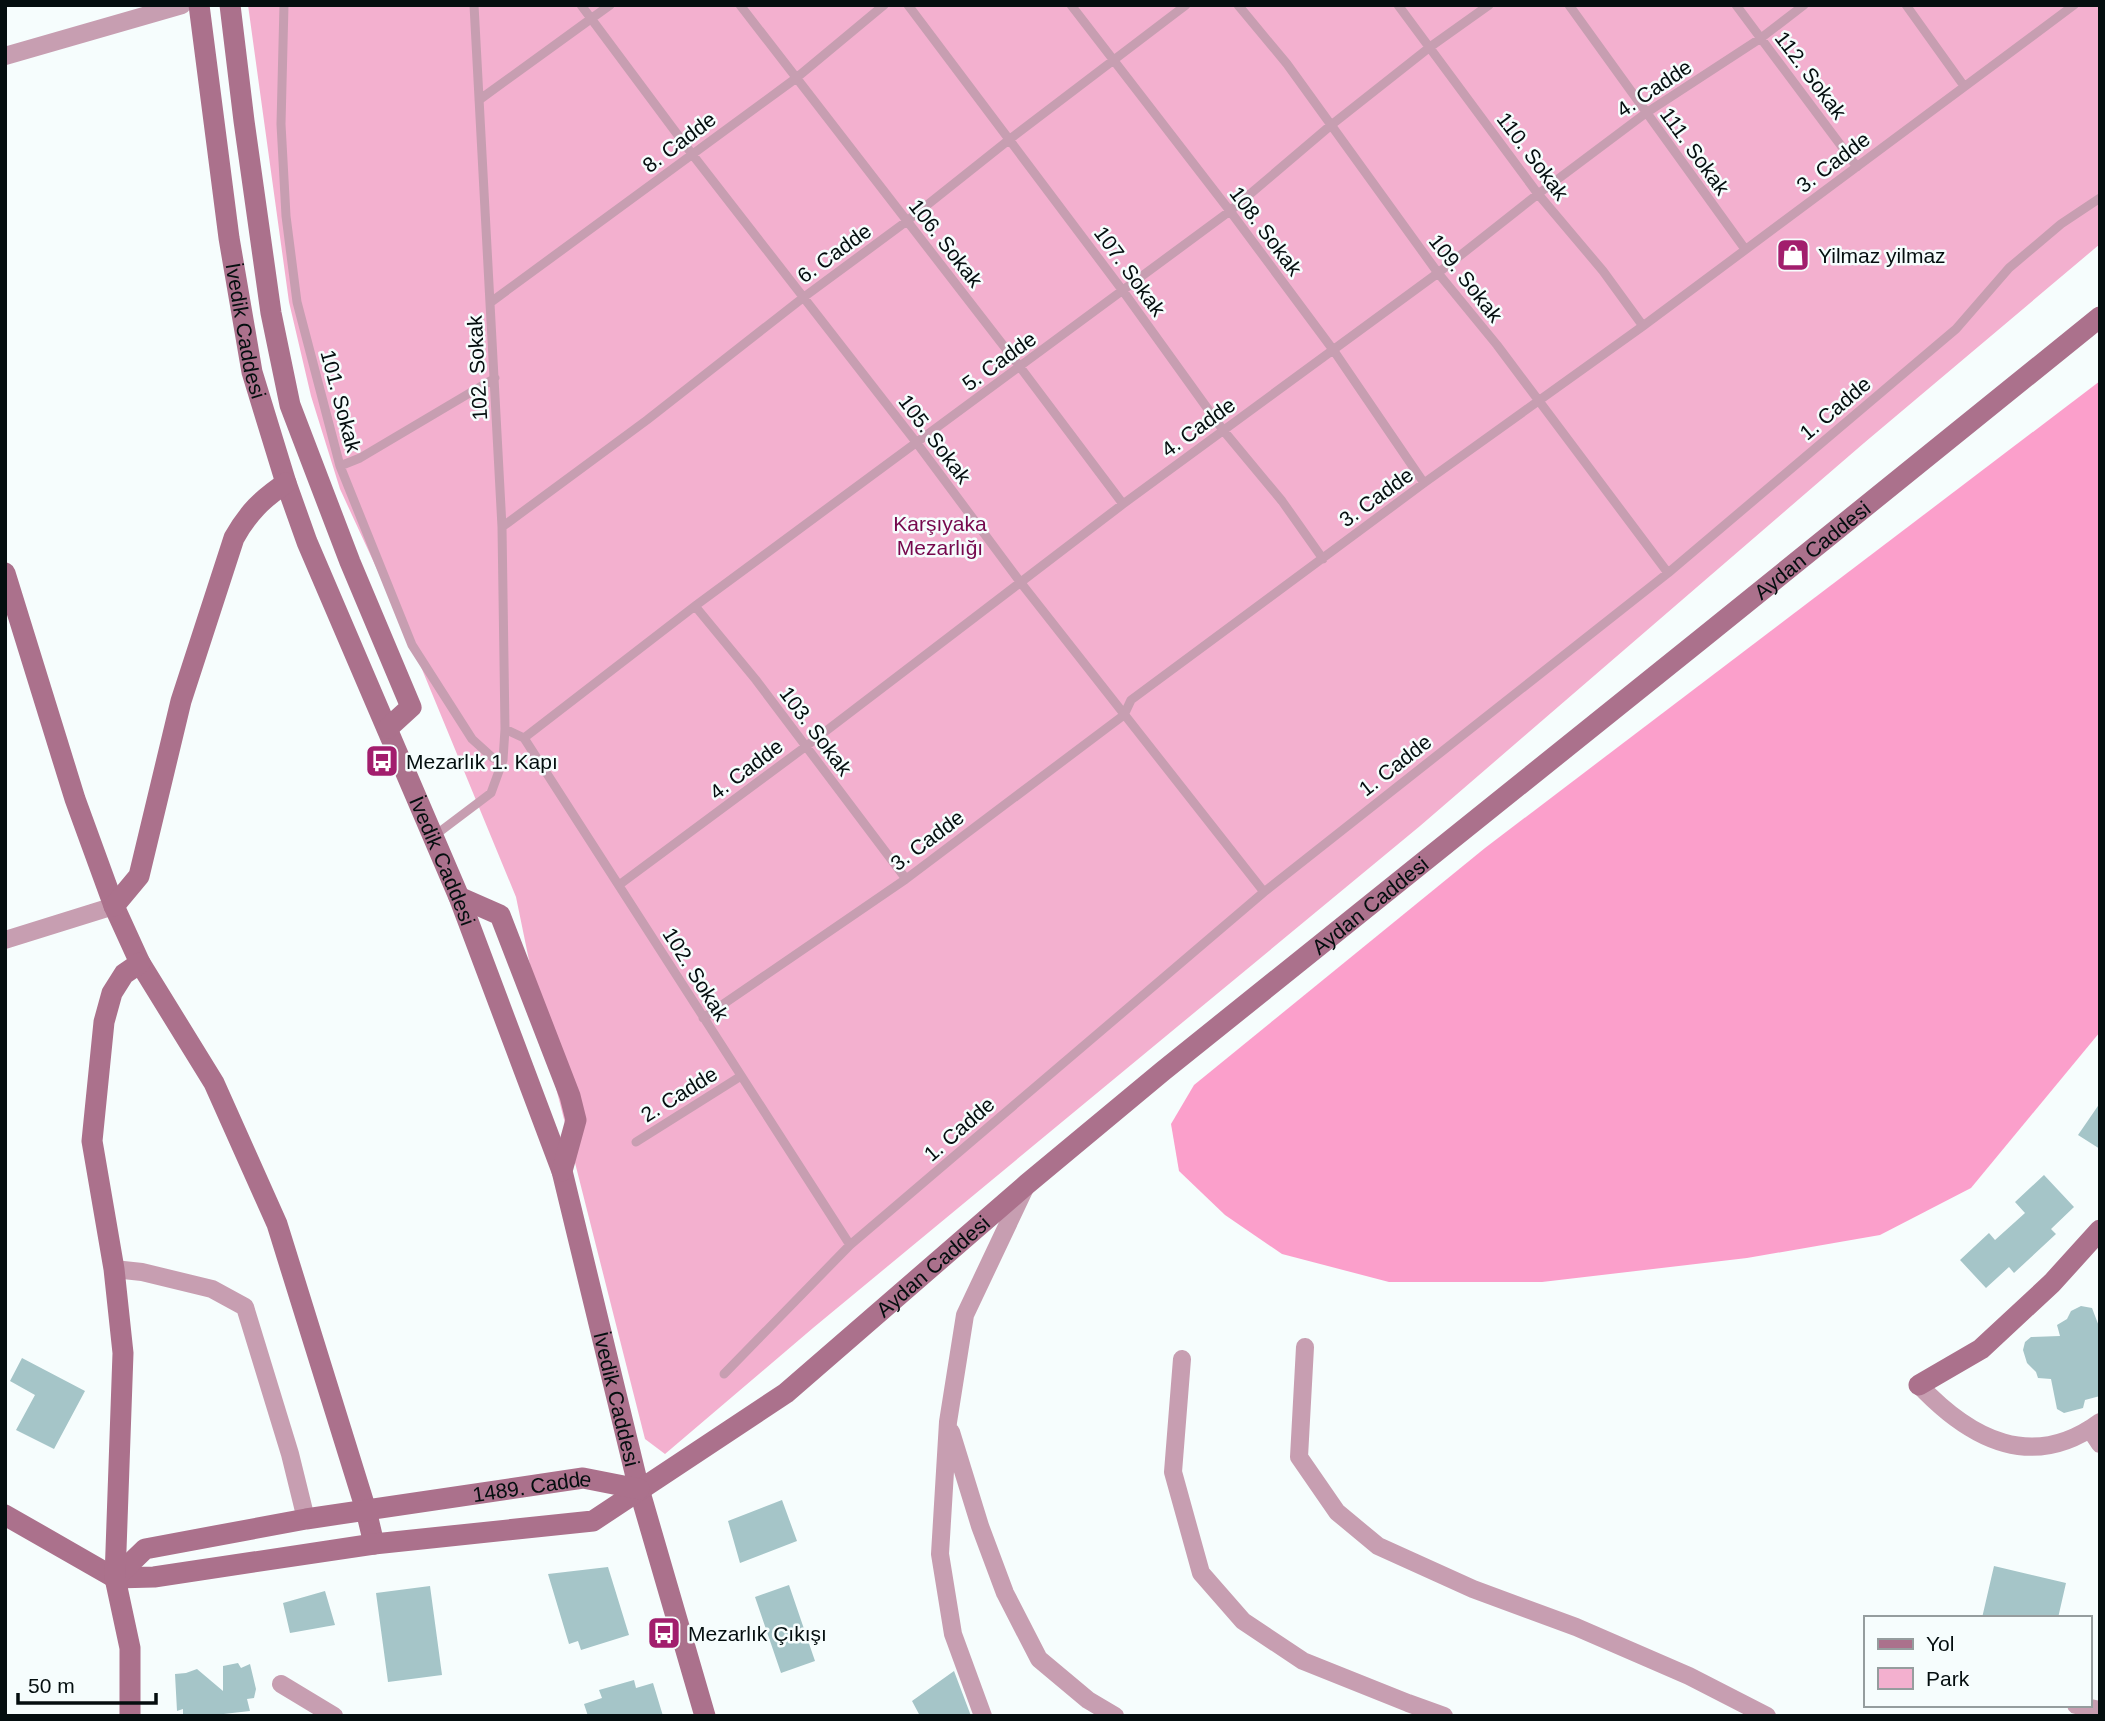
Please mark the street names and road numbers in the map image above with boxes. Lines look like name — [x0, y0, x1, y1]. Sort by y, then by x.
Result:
street label: 112. Sokak — [1771, 27, 1852, 124]
street label: 4. Cadde — [1612, 55, 1696, 121]
street label: 111. Sokak — [1656, 103, 1735, 199]
street label: 8. Cadde — [638, 107, 720, 177]
street label: 110. Sokak — [1493, 108, 1574, 205]
street label: 3. Cadde — [1792, 127, 1874, 197]
street label: 108. Sokak — [1225, 182, 1307, 280]
street label: 106. Sokak — [905, 195, 988, 292]
street label: 6. Cadde — [793, 219, 875, 287]
street label: 107. Sokak — [1090, 222, 1170, 321]
street label: 109. Sokak — [1425, 230, 1508, 327]
street label: İvedik Caddesi — [222, 261, 271, 401]
street label: 102. Sokak — [463, 314, 491, 421]
street label: 5. Cadde — [958, 327, 1040, 395]
street label: 101. Sokak — [316, 347, 366, 455]
street label: 1. Cadde — [1795, 372, 1875, 444]
street label: 105. Sokak — [894, 390, 976, 488]
street label: 4. Cadde — [1157, 393, 1239, 461]
street label: 3. Cadde — [1335, 463, 1417, 531]
street label: Aydan Caddesi — [1749, 496, 1874, 603]
street label: 103. Sokak — [775, 682, 857, 780]
street label: 1. Cadde — [1354, 730, 1436, 800]
street label: 4. Cadde — [705, 734, 787, 804]
street label: İvedik Caddesi — [406, 793, 480, 928]
street label: 3. Cadde — [886, 805, 968, 875]
street label: Aydan Caddesi — [1307, 852, 1432, 958]
street label: 102. Sokak — [658, 923, 734, 1025]
street label: 2. Cadde — [637, 1062, 721, 1126]
street label: 1. Cadde — [919, 1092, 999, 1166]
street label: Aydan Caddesi — [871, 1211, 994, 1321]
street label: İvedik Caddesi — [590, 1329, 645, 1469]
street label: 1489. Cadde — [471, 1466, 594, 1506]

